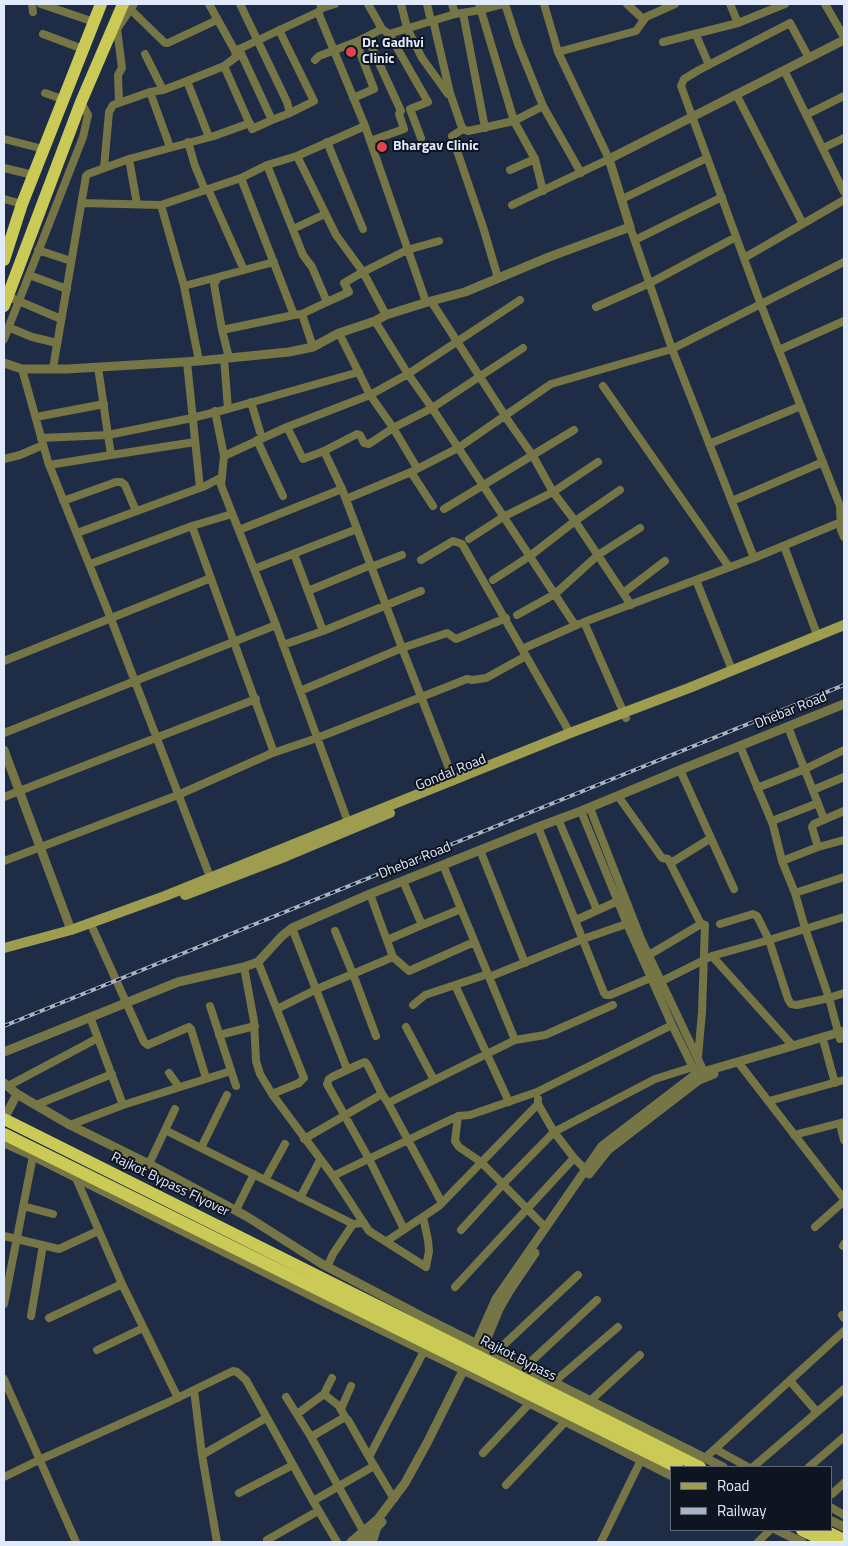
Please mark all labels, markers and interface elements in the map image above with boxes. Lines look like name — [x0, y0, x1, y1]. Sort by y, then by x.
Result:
place label: Dr. Gadhvi Clinic — [362, 36, 424, 68]
marker: Dr. Gadhvi Clinic — [344, 45, 358, 59]
place label: Bhargav Clinic — [393, 139, 479, 155]
marker: Bhargav Clinic — [375, 140, 389, 154]
street label: Dhebar Road — [753, 689, 829, 733]
street label: Gondal Road — [413, 751, 489, 795]
street label: Dhebar Road — [377, 839, 453, 883]
street label: Rajkot Bypass Flyover — [108, 1149, 232, 1221]
street label: Rajkot Bypass — [477, 1333, 559, 1385]
legend — [670, 1466, 833, 1531]
text: Road — [717, 1474, 749, 1497]
text: Railway — [717, 1499, 767, 1522]

